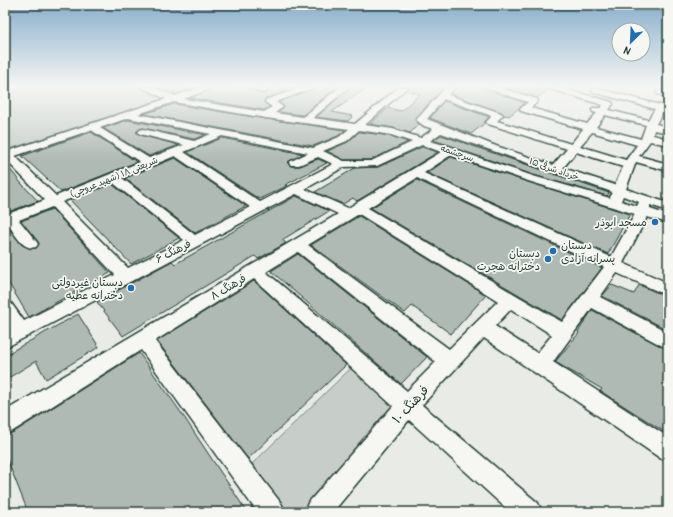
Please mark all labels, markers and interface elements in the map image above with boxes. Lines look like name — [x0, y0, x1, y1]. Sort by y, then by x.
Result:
north arrow — [611, 22, 651, 62]
text: N — [621, 43, 632, 59]
street label: سرچشمه — [439, 142, 475, 164]
street label: شریعتی ۱۸ (شهید عروجی) — [68, 154, 160, 200]
street label: ۱۵ خرداد شرقی — [527, 155, 581, 183]
place label: مسجد ابوذر — [595, 215, 647, 230]
marker: مسجد ابوذر — [650, 217, 660, 227]
street label: فرهنگ ۶ — [153, 236, 193, 266]
place label: دبستان پسرانه آزادی — [561, 238, 615, 265]
place label: دبستان دخترانه هجرت — [477, 246, 540, 273]
marker: دبستان پسرانه آزادی — [548, 246, 558, 256]
marker: دبستان دخترانه هجرت — [543, 254, 553, 264]
street label: فرهنگ ۸ — [207, 271, 249, 303]
place label: دبستان غیردولتی دخترانه عطیه — [52, 275, 123, 302]
marker: دبستان غیردولتی دخترانه عطیه — [126, 283, 136, 293]
street label: فرهنگ ۱۰ — [388, 381, 432, 427]

